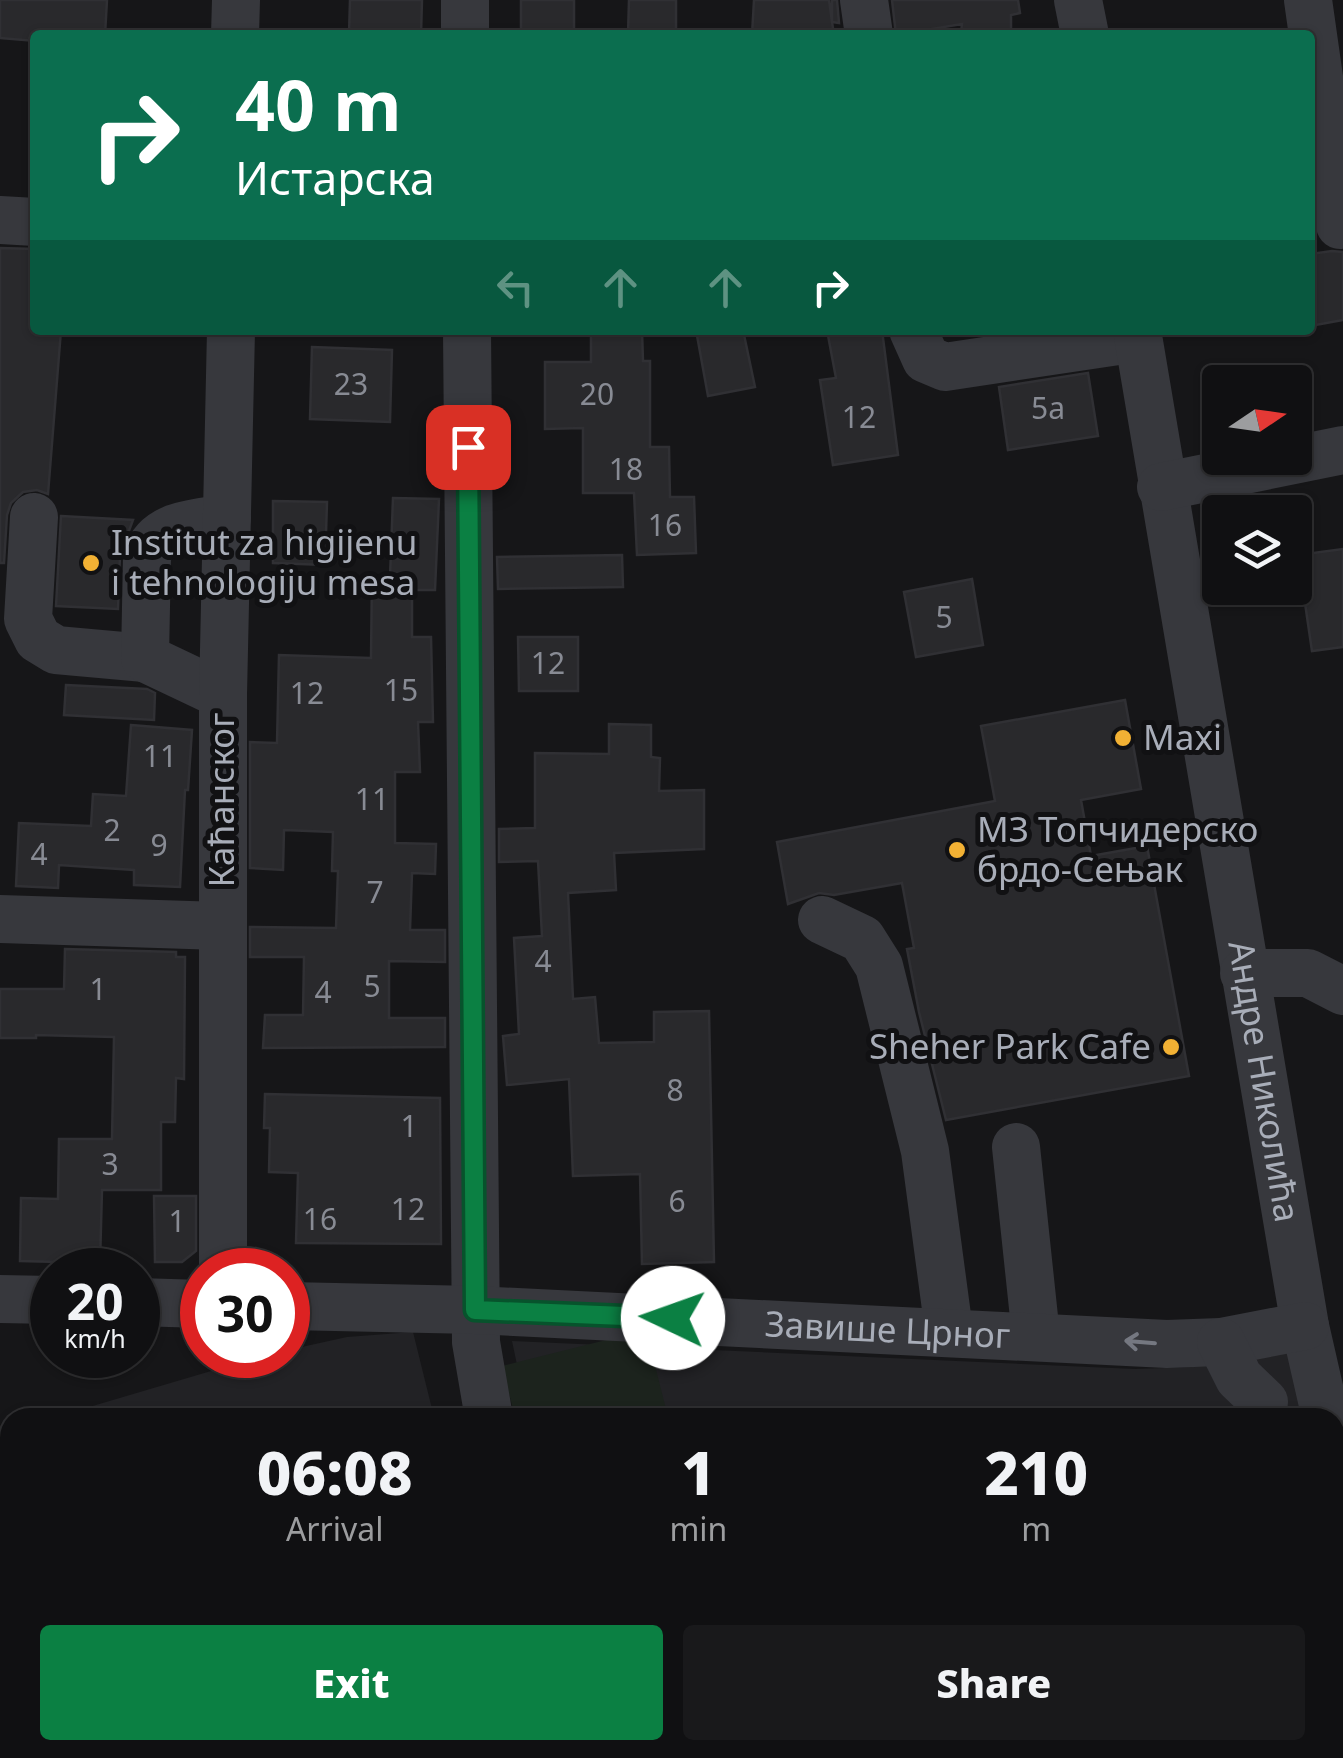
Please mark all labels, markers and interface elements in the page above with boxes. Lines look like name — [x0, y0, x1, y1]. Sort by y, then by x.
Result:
text: 40 m — [235, 56, 402, 152]
icon: right — [70, 70, 200, 200]
text: Истарска — [235, 147, 435, 208]
icon: left — [488, 260, 543, 315]
icon: ahead — [593, 260, 648, 315]
icon: ahead — [698, 260, 753, 315]
icon: right — [803, 260, 858, 315]
house number: 23 — [334, 363, 368, 404]
north arrow — [1202, 365, 1312, 475]
map controls — [1202, 365, 1312, 605]
house number: 20 — [580, 373, 614, 414]
house number: 5a — [1031, 387, 1065, 428]
house number: 12 — [842, 396, 876, 437]
pin — [426, 405, 511, 490]
icon: arrive — [441, 420, 496, 475]
house number: 18 — [609, 448, 643, 489]
button: layers — [1202, 495, 1312, 605]
house number: 16 — [648, 504, 682, 545]
place label: Institut za higijenu i tehnologiju mesa — [111, 518, 417, 605]
marker: Institut za higijenu i tehnologiju mesa — [80, 552, 102, 574]
house number: 5 — [935, 596, 953, 637]
house number: 12 — [531, 642, 565, 683]
house number: 15 — [384, 669, 418, 710]
house number: 12 — [290, 672, 324, 713]
street label: Каћанског — [197, 713, 244, 887]
place label: Maxi — [1143, 713, 1222, 760]
marker: Maxi — [1112, 727, 1134, 749]
house number: 11 — [143, 735, 177, 776]
house number: 11 — [355, 778, 389, 819]
place label: МЗ Топчидерско брдо-Сењак — [977, 805, 1258, 892]
house number: 2 — [103, 809, 121, 850]
house number: 9 — [150, 824, 168, 865]
house number: 4 — [30, 833, 48, 874]
marker: МЗ Топчидерско брдо-Сењак — [946, 839, 968, 861]
house number: 7 — [366, 871, 384, 912]
street label: Андре Николића — [1218, 937, 1312, 1225]
house number: 4 — [534, 940, 552, 981]
house number: 5 — [363, 965, 381, 1006]
house number: 1 — [89, 968, 107, 1009]
house number: 4 — [314, 971, 332, 1012]
place label: Sheher Park Cafe — [869, 1022, 1151, 1069]
marker: Sheher Park Cafe — [1160, 1036, 1182, 1058]
house number: 8 — [666, 1069, 684, 1110]
house number: 1 — [400, 1105, 418, 1146]
house number: 3 — [101, 1143, 119, 1184]
house number: 6 — [668, 1180, 686, 1221]
house number: 12 — [391, 1188, 425, 1229]
house number: 16 — [303, 1198, 337, 1239]
house number: 1 — [168, 1200, 186, 1241]
speed limit sign: 30 — [180, 1248, 310, 1378]
position arrow — [621, 1266, 725, 1370]
text: 20 — [66, 1267, 124, 1335]
street label: Завише Црног — [764, 1299, 1011, 1358]
text: km/h — [64, 1321, 126, 1355]
one-way arrow — [1124, 1332, 1156, 1351]
text: 06:08 — [257, 1431, 413, 1513]
text: 1 — [681, 1431, 716, 1513]
text: 210 — [984, 1431, 1088, 1513]
text: Arrival — [286, 1507, 384, 1550]
text: min — [669, 1507, 727, 1550]
text: m — [1021, 1507, 1051, 1550]
button: Exit — [40, 1625, 663, 1740]
button: Share — [683, 1625, 1305, 1740]

